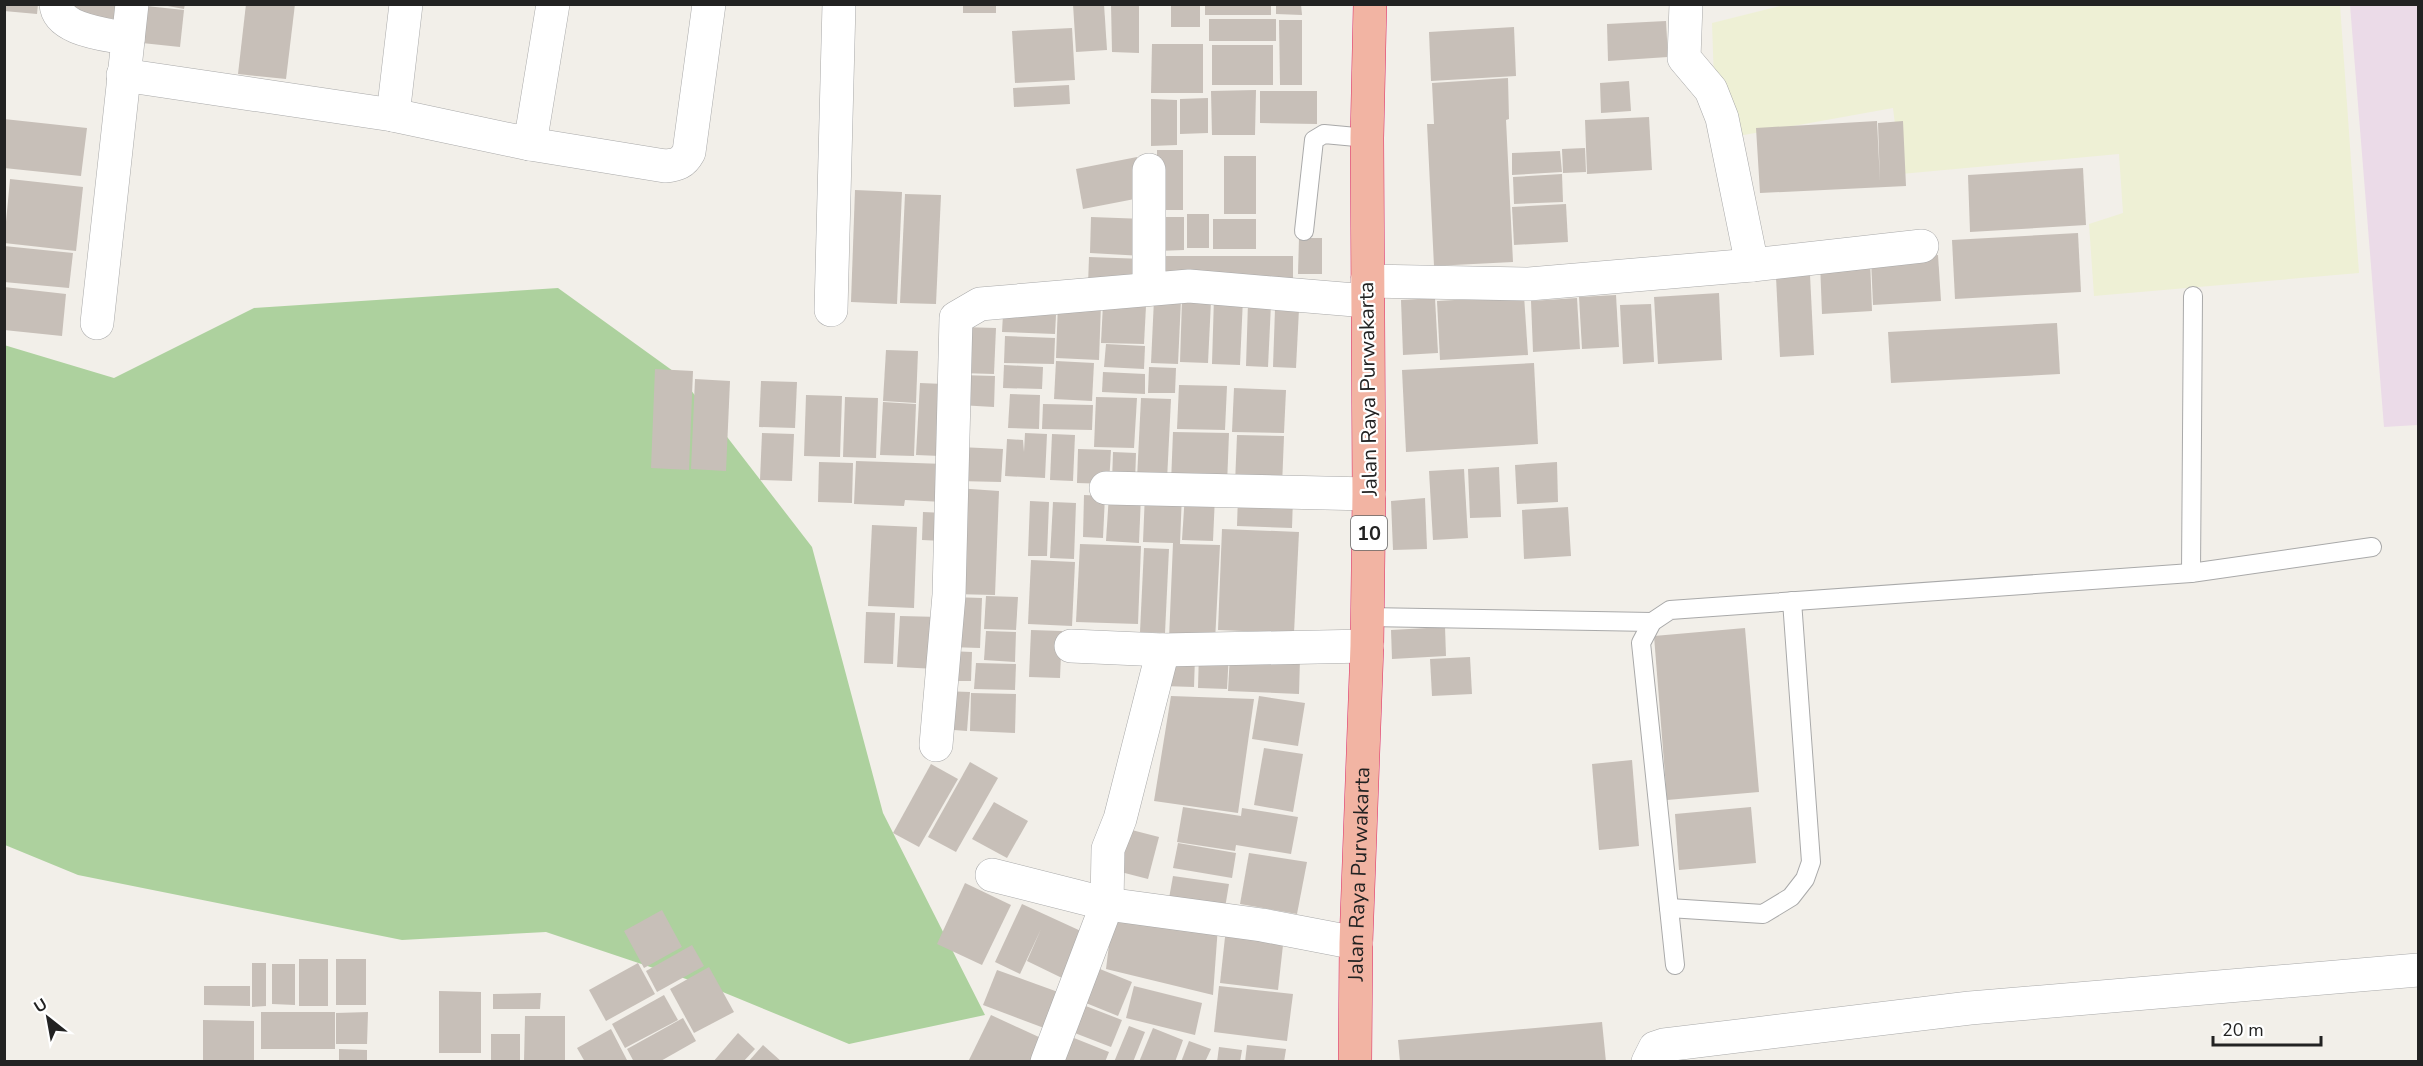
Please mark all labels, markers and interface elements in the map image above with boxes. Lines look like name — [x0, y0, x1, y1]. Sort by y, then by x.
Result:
street label: Jalan Raya Purwakarta — [1352, 282, 1384, 497]
road number: 10 — [1351, 516, 1387, 550]
street label: Jalan Raya Purwakarta — [1342, 766, 1377, 982]
north arrow — [18, 988, 78, 1048]
text: U — [30, 994, 52, 1018]
scale bar — [2213, 1009, 2321, 1047]
text: 20 m — [2222, 1018, 2264, 1042]

